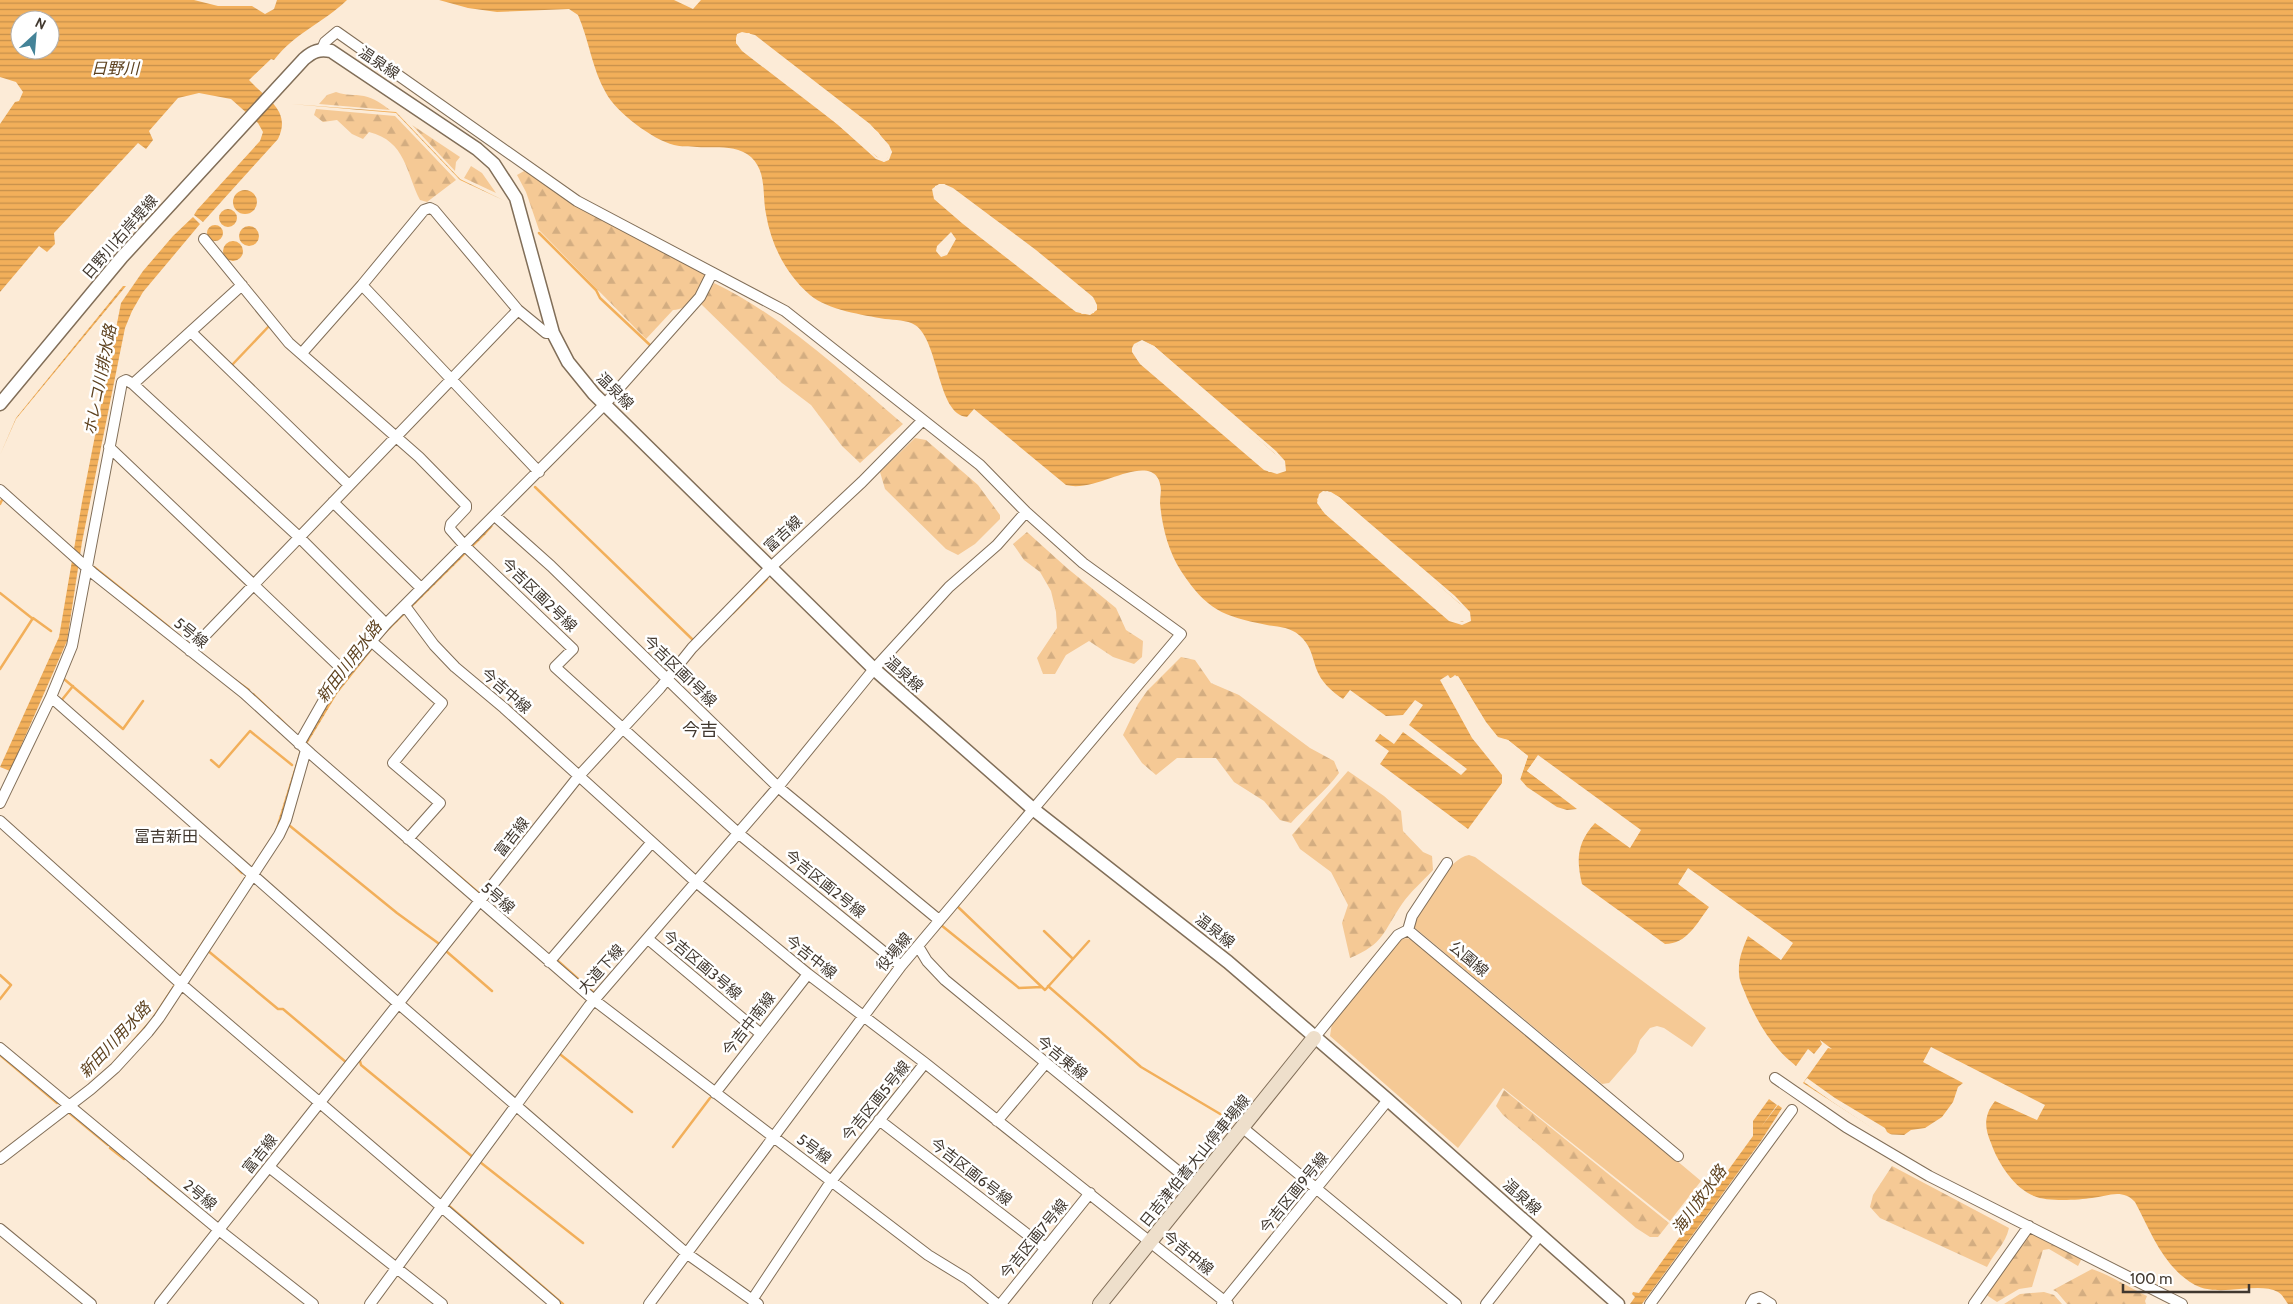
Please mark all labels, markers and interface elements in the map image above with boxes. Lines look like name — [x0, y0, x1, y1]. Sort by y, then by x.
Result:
north arrow — [10, 10, 60, 60]
text: N — [32, 13, 49, 34]
street label: 温泉線 — [355, 43, 403, 83]
water label: 日野川 — [91, 59, 141, 78]
street label: 日野川右岸堤線 — [79, 191, 161, 283]
water label: ホレコ川排水路 — [80, 321, 120, 437]
street label: 温泉線 — [593, 369, 637, 413]
street label: 富吉線 — [760, 512, 806, 556]
street label: 今吉区画2号線 — [498, 555, 580, 635]
street label: 5号線 — [171, 614, 211, 652]
water label: 新田川用水路 — [313, 616, 387, 706]
street label: 今吉区画1号線 — [640, 632, 720, 710]
street label: 温泉線 — [881, 652, 927, 696]
street label: 今吉中線 — [477, 665, 535, 717]
district label: 今吉 — [682, 719, 718, 741]
street label: 富吉線 — [491, 814, 533, 860]
district label: 冨吉新田 — [134, 827, 198, 846]
street label: 今吉区画2号線 — [781, 846, 869, 922]
street label: 5号線 — [478, 879, 518, 917]
street label: 温泉線 — [1192, 910, 1238, 952]
street label: 今吉区画3号線 — [659, 927, 745, 1003]
street label: 役場線 — [873, 929, 915, 975]
street label: 今吉中線 — [782, 931, 840, 983]
street label: 公園線 — [1446, 938, 1492, 980]
street label: 大道下線 — [574, 941, 628, 997]
street label: 今吉中南線 — [719, 989, 779, 1059]
water label: 新田川用水路 — [75, 997, 156, 1082]
street label: 今吉東線 — [1033, 1032, 1091, 1084]
street label: 今吉区画5号線 — [838, 1057, 914, 1145]
street label: 日吉津伯耆大山停車場線 — [1136, 1091, 1254, 1231]
street label: 5号線 — [793, 1130, 835, 1168]
street label: 富吉線 — [239, 1131, 281, 1177]
street label: 今吉区画6号線 — [927, 1135, 1015, 1209]
street label: 今吉区画9号線 — [1256, 1149, 1332, 1237]
water label: 海川放水路 — [1668, 1160, 1731, 1238]
street label: 温泉線 — [1499, 1175, 1545, 1219]
street label: 2号線 — [180, 1176, 220, 1214]
street label: 今吉区画7号線 — [996, 1195, 1072, 1283]
street label: 今吉中線 — [1159, 1227, 1217, 1279]
scale bar — [2123, 1262, 2249, 1294]
text: 100 m — [2130, 1270, 2172, 1288]

